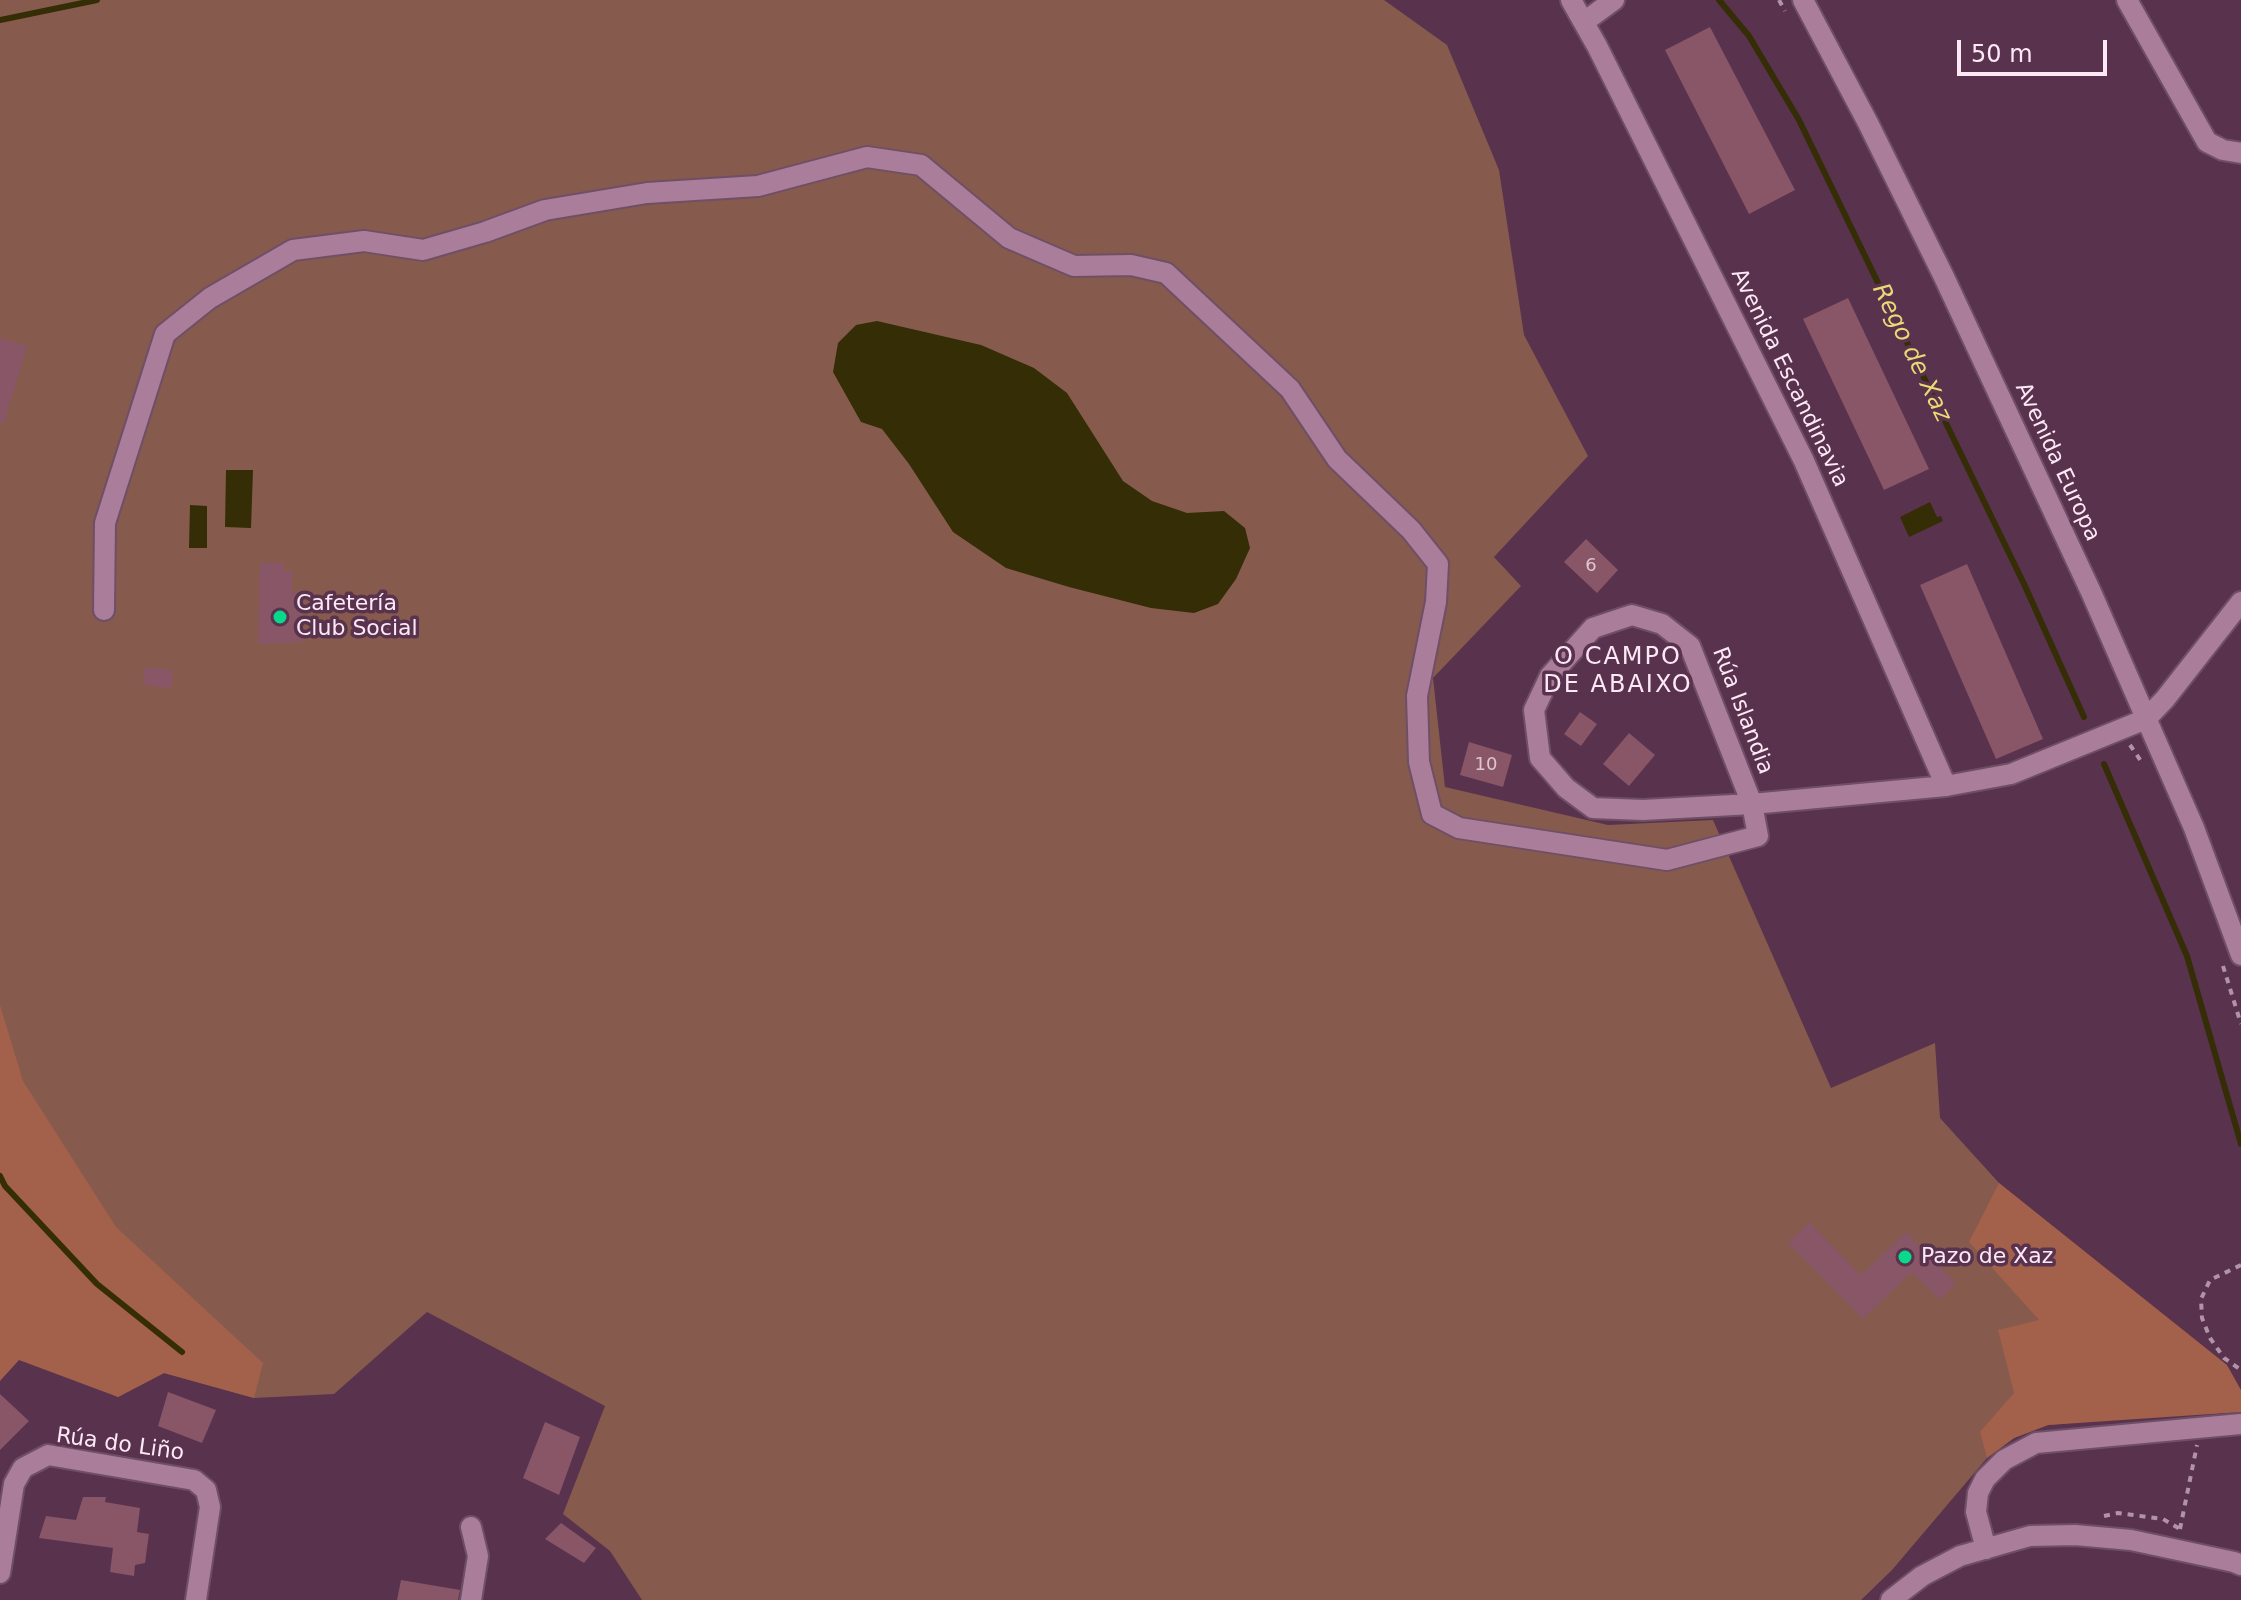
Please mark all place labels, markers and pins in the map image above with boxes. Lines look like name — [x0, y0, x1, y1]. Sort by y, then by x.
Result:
place label: Cafetería Club Social — [296, 591, 418, 642]
marker: Cafetería Club Social — [271, 608, 289, 626]
place label: Pazo de Xaz — [1921, 1244, 2053, 1270]
marker: Pazo de Xaz — [1896, 1248, 1914, 1266]

